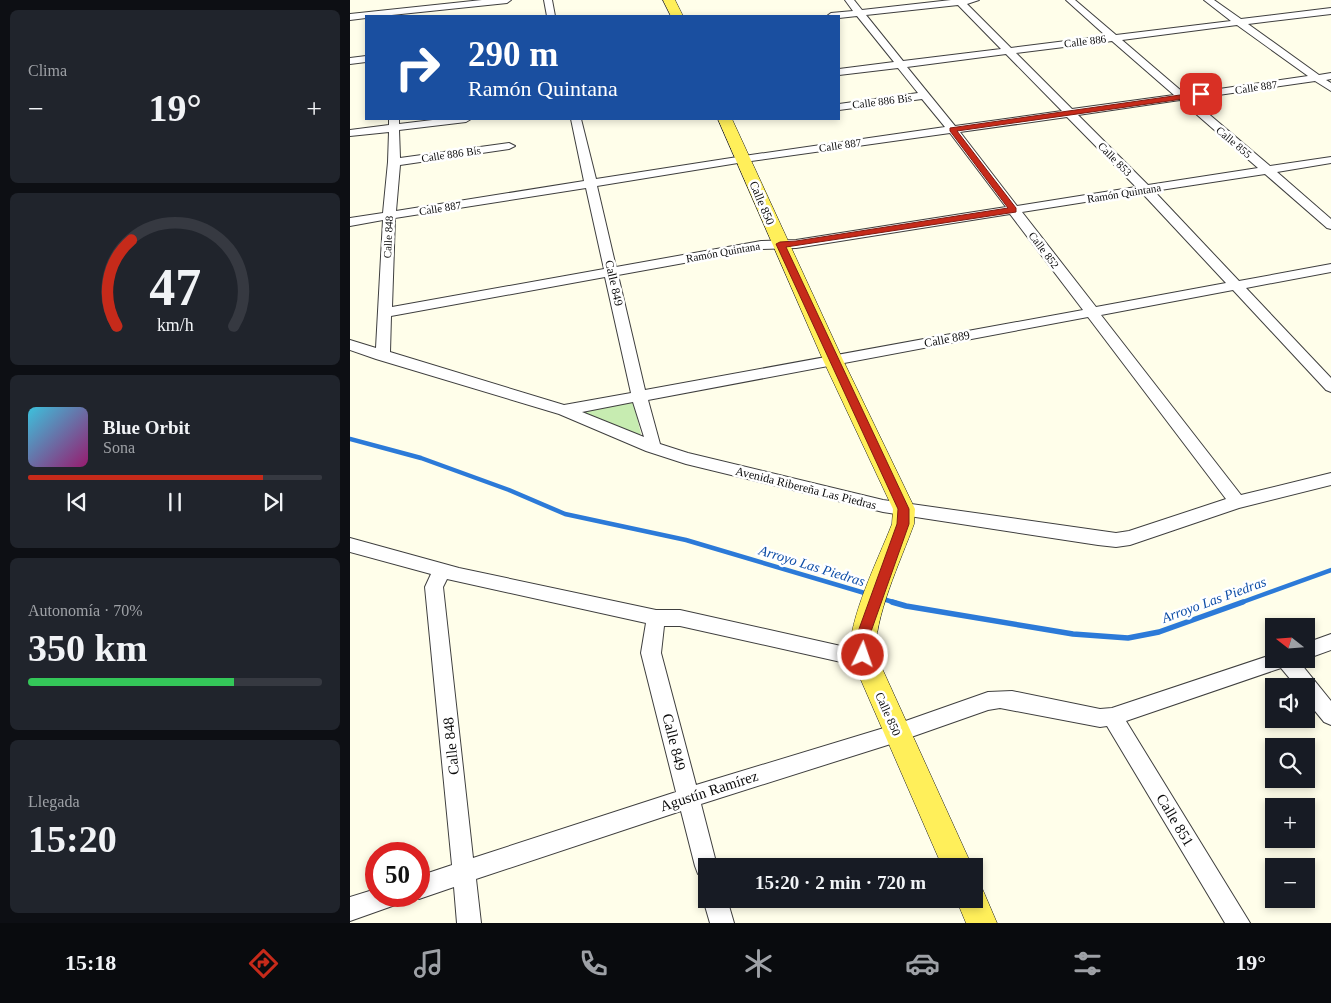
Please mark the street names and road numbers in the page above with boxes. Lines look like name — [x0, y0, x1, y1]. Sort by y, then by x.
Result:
street label: Calle 886 — [1063, 32, 1107, 50]
street label: Calle 887 — [1234, 78, 1278, 96]
street label: Calle 886 Bis — [852, 91, 912, 111]
street label: Calle 855 — [1214, 124, 1255, 161]
street label: Calle 887 — [818, 136, 862, 154]
street label: Calle 853 — [1096, 140, 1135, 179]
street label: Calle 886 Bis — [421, 144, 481, 164]
street label: Calle 850 — [747, 179, 777, 227]
street label: Ramón Quintana — [1086, 181, 1162, 205]
street label: Calle 887 — [418, 199, 462, 217]
street label: Calle 848 — [381, 215, 395, 259]
street label: Calle 852 — [1026, 229, 1062, 271]
street label: Ramón Quintana — [685, 240, 761, 264]
street label: Calle 849 — [602, 259, 626, 307]
street label: Calle 889 — [923, 328, 971, 350]
street label: Avenida Ribereña Las Piedras — [734, 464, 878, 512]
street label: Calle 850 — [872, 690, 904, 738]
street label: Calle 849 — [659, 712, 689, 772]
street label: Calle 848 — [440, 716, 462, 776]
street label: Agustín Ramírez — [658, 768, 760, 814]
street label: Calle 851 — [1153, 791, 1197, 849]

